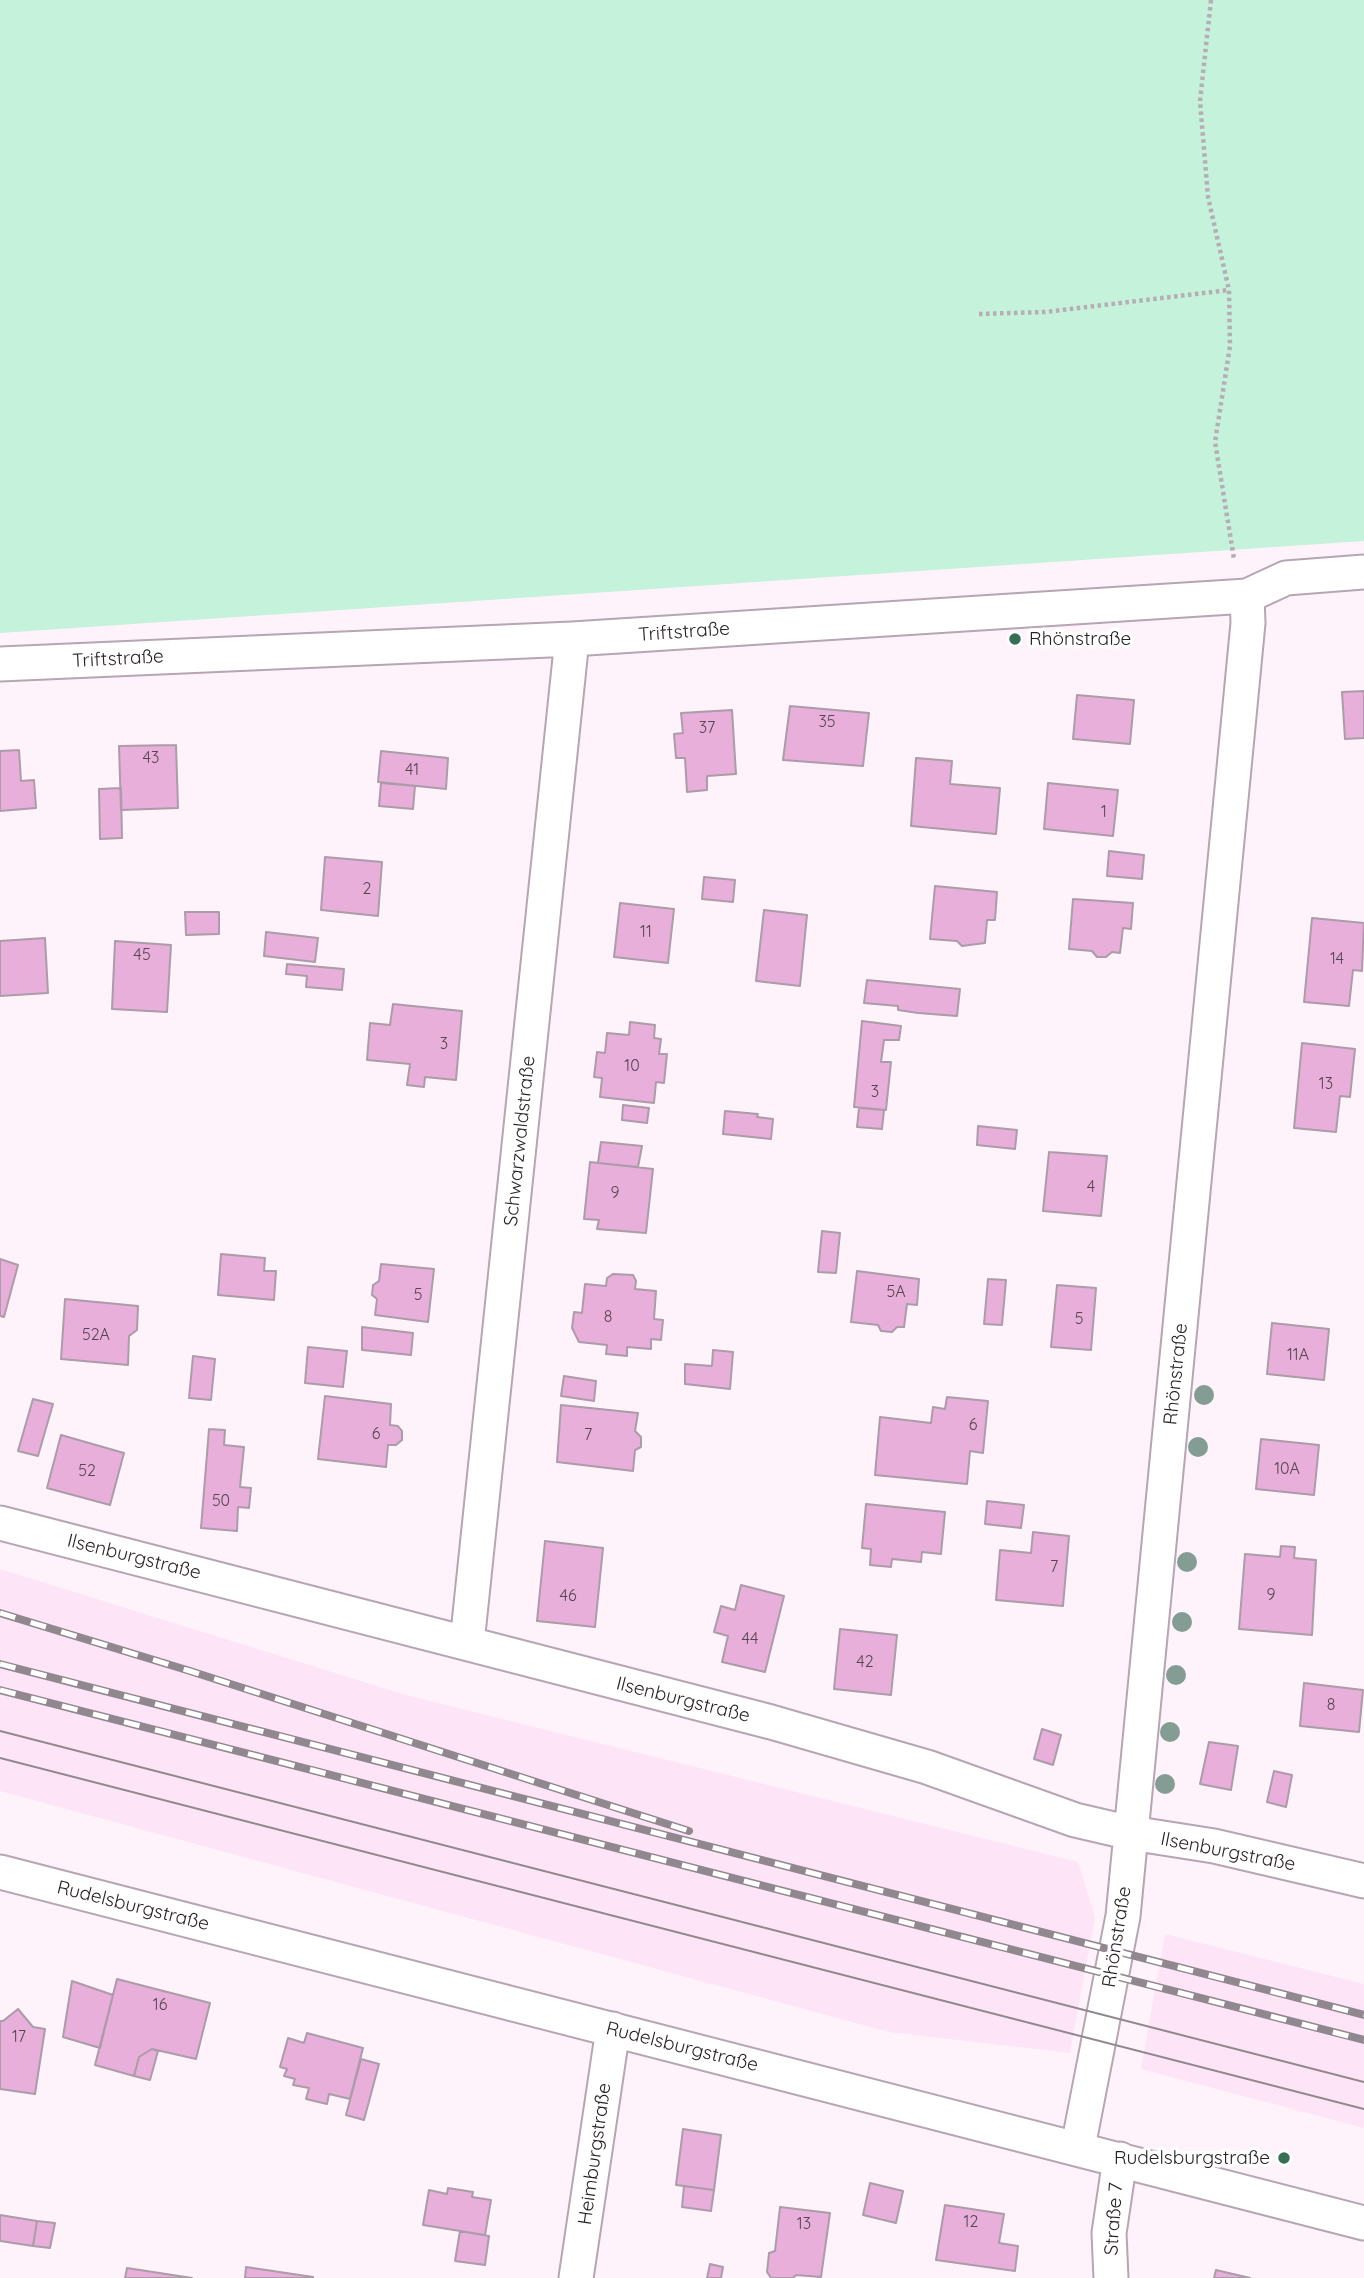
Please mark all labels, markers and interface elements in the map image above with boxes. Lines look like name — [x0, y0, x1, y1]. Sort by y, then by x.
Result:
street label: Triftstraße — [637, 617, 731, 647]
place label: Rhönstraße — [1029, 628, 1131, 650]
marker: Rhönstraße — [1007, 631, 1023, 647]
street label: Triftstraße — [72, 645, 164, 673]
house number: 35 — [818, 712, 836, 732]
house number: 37 — [699, 718, 715, 738]
house number: 43 — [143, 748, 159, 768]
house number: 41 — [405, 760, 419, 780]
house number: 1 — [1101, 802, 1107, 822]
house number: 2 — [363, 879, 371, 899]
house number: 11 — [640, 922, 652, 942]
house number: 45 — [133, 945, 151, 965]
house number: 14 — [1330, 949, 1344, 969]
house number: 3 — [440, 1034, 448, 1054]
street label: Schwarzwaldstraße — [500, 1055, 540, 1227]
house number: 10 — [624, 1056, 640, 1076]
house number: 13 — [1319, 1074, 1333, 1094]
house number: 3 — [871, 1082, 879, 1102]
house number: 4 — [1087, 1177, 1095, 1197]
house number: 9 — [611, 1183, 619, 1203]
house number: 5A — [886, 1282, 906, 1302]
house number: 5 — [414, 1285, 422, 1305]
house number: 8 — [604, 1307, 612, 1327]
house number: 5 — [1075, 1309, 1083, 1329]
street label: Rhönstraße — [1159, 1322, 1193, 1426]
house number: 52A — [82, 1325, 110, 1345]
house number: 11A — [1287, 1345, 1309, 1365]
house number: 6 — [969, 1415, 977, 1435]
house number: 6 — [372, 1424, 380, 1444]
house number: 7 — [584, 1425, 592, 1445]
house number: 10A — [1274, 1459, 1300, 1479]
house number: 52 — [78, 1461, 96, 1481]
house number: 50 — [212, 1491, 230, 1511]
street label: Ilsenburgstraße — [65, 1529, 203, 1585]
house number: 7 — [1050, 1557, 1058, 1577]
house number: 9 — [1267, 1585, 1275, 1605]
house number: 46 — [559, 1586, 577, 1606]
house number: 44 — [742, 1629, 758, 1649]
house number: 42 — [856, 1652, 874, 1672]
street label: Ilsenburgstraße — [614, 1672, 752, 1728]
house number: 8 — [1327, 1695, 1335, 1715]
street label: Ilsenburgstraße — [1159, 1828, 1297, 1876]
street label: Rudelsburgstraße — [55, 1876, 211, 1936]
street label: Rhönstraße — [1098, 1885, 1136, 1989]
house number: 16 — [153, 1995, 167, 2015]
street label: Rudelsburgstraße — [604, 2017, 760, 2077]
house number: 17 — [12, 2027, 26, 2047]
street label: Heimburgstraße — [574, 2082, 616, 2226]
place label: Rudelsburgstraße — [1114, 2147, 1270, 2169]
marker: Rudelsburgstraße — [1276, 2150, 1292, 2166]
street label: Straße 7 — [1100, 2182, 1128, 2256]
house number: 12 — [964, 2212, 978, 2232]
house number: 13 — [797, 2214, 811, 2234]

